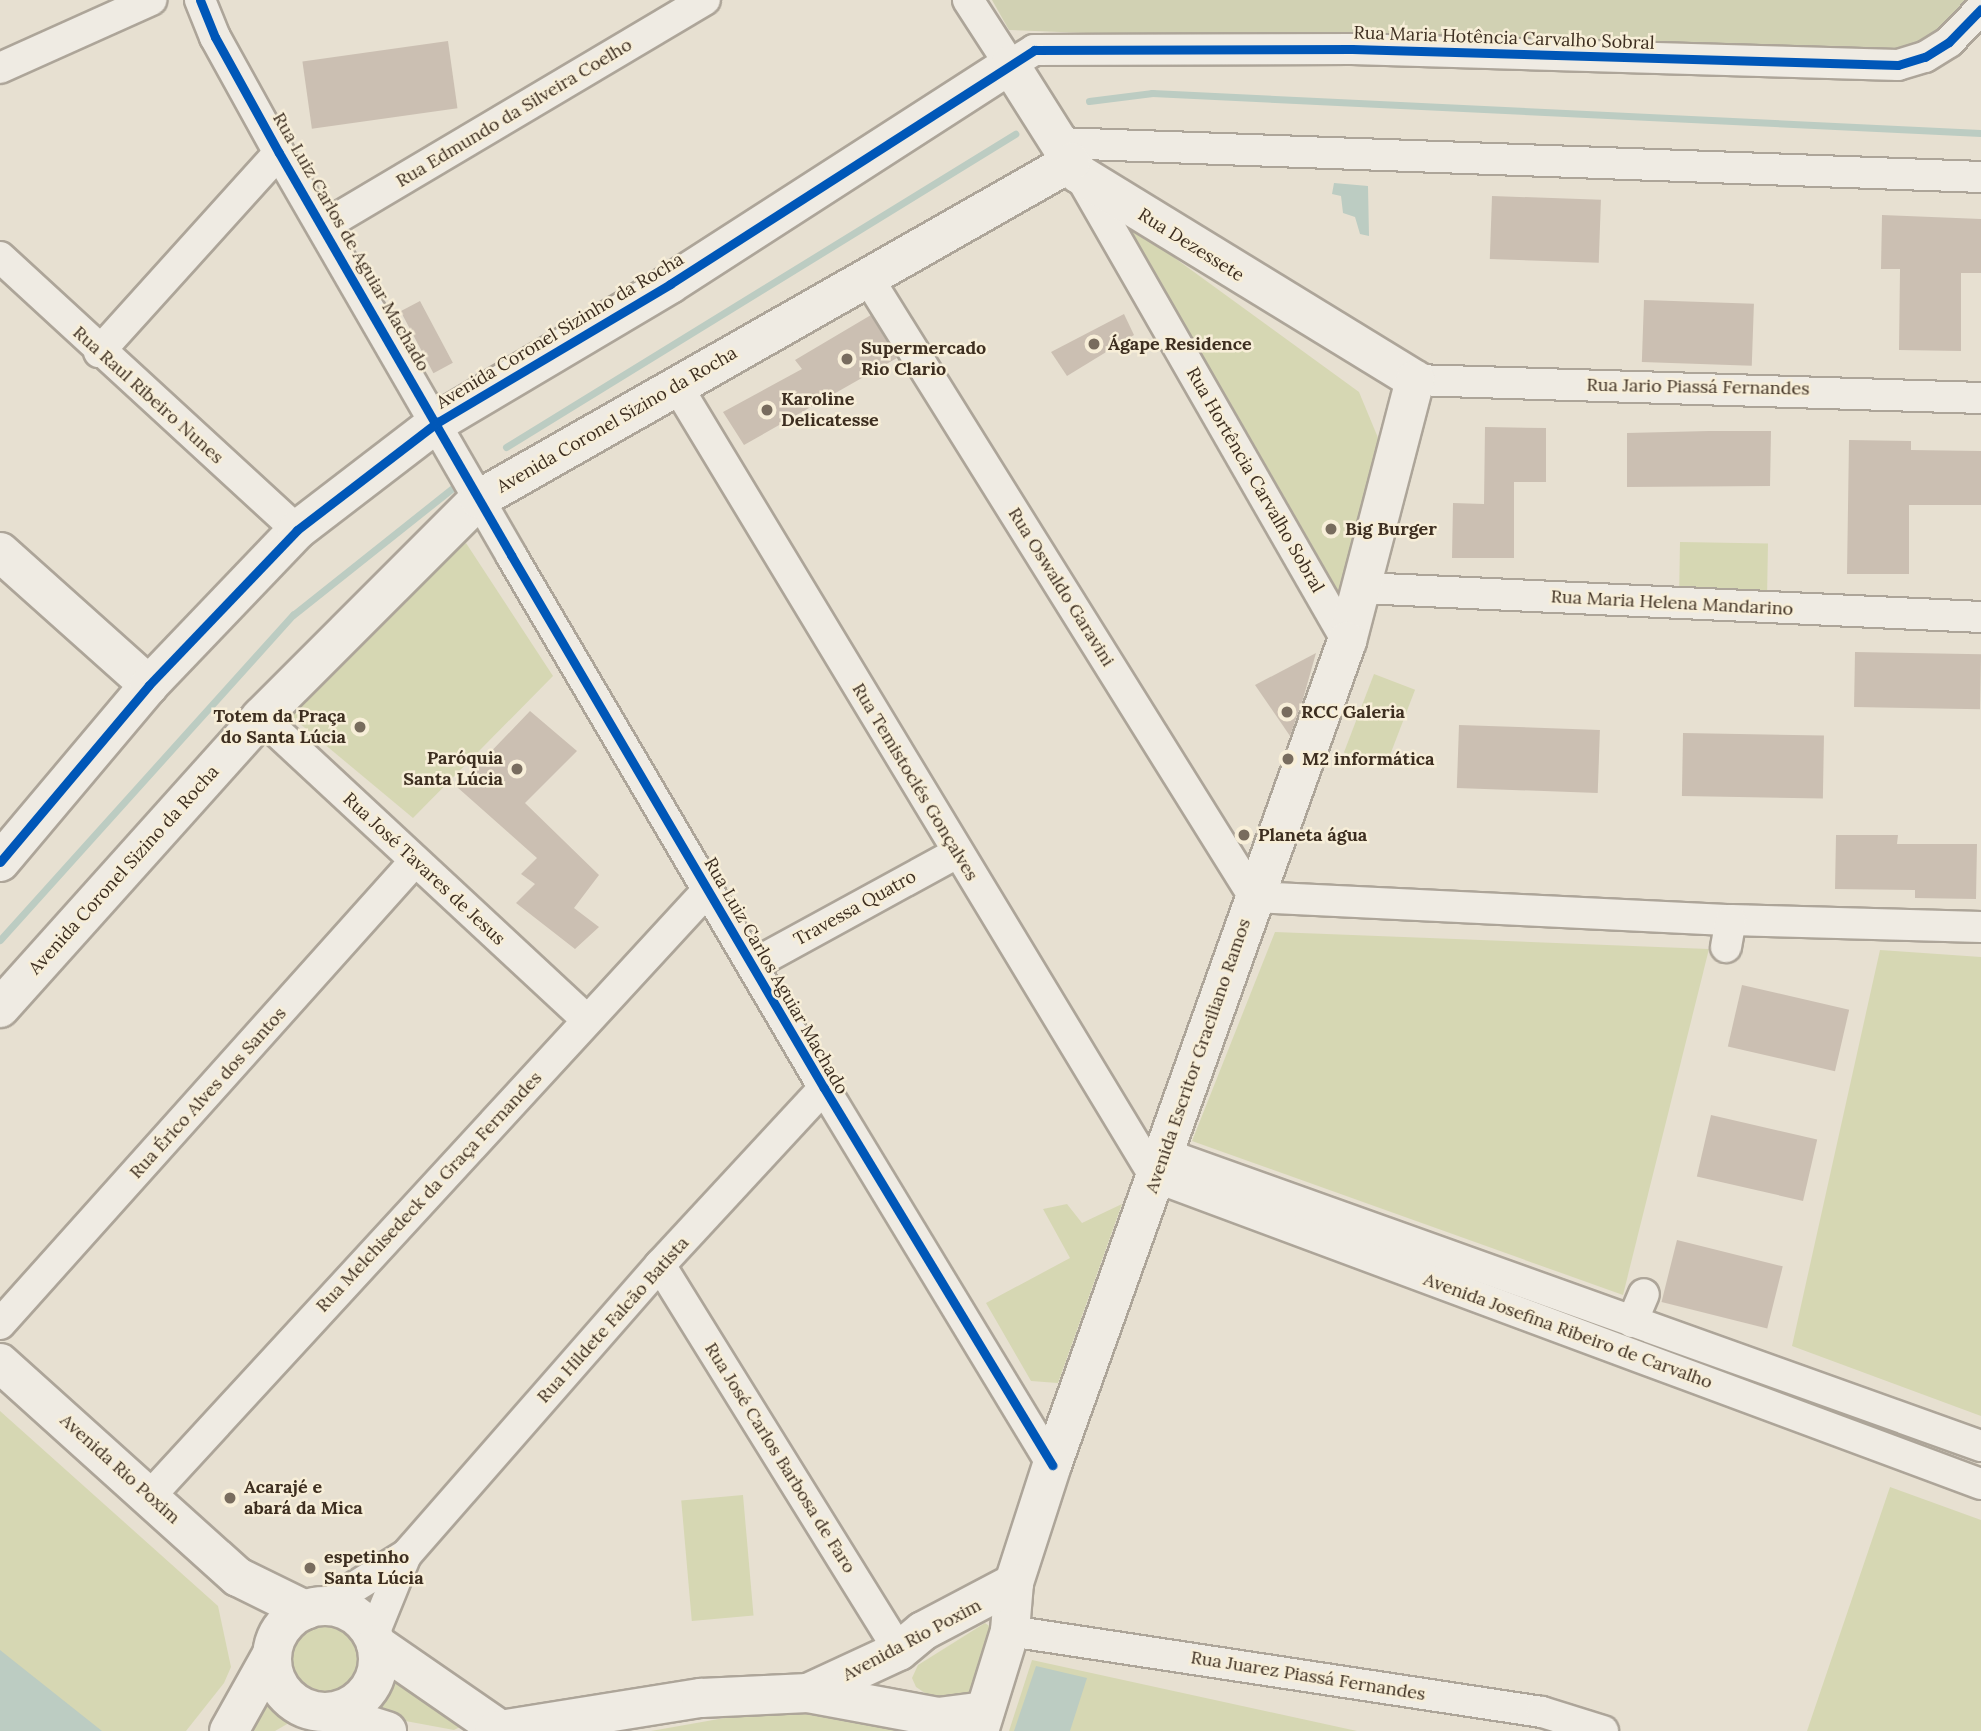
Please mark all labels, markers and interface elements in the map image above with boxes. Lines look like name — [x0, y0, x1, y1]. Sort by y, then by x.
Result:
street label: Rua Maria Hotência Carvalho Sobral — [1353, 22, 1655, 54]
street label: Rua Edmundo da Silveira Coelho — [392, 34, 636, 192]
street label: Rua Luiz Carlos de Aguiar Machado — [268, 109, 434, 375]
street label: Rua Dezessete — [1134, 204, 1248, 286]
street label: Avenida Coronel Sizinho da Rocha — [432, 248, 688, 414]
street label: Rua Raul Ribeiro Nunes — [68, 322, 228, 468]
place label: Ágape Residence — [1108, 333, 1252, 355]
marker: Ágape Residence — [1086, 336, 1102, 352]
place label: Supermercado Rio Clario — [861, 338, 986, 380]
street label: Avenida Coronel Sizino da Rocha — [493, 342, 741, 498]
marker: Supermercado Rio Clario — [839, 351, 855, 367]
street label: Rua Hortência Carvalho Sobral — [1182, 364, 1328, 596]
street label: Rua Jario Piassá Fernandes — [1586, 374, 1810, 400]
place label: Karoline Delicatesse — [781, 389, 879, 432]
marker: Karoline Delicatesse — [759, 402, 775, 418]
street label: Rua Oswaldo Garavini — [1003, 504, 1119, 670]
place label: Big Burger — [1345, 518, 1437, 540]
marker: Big Burger — [1323, 521, 1339, 537]
street label: Rua Maria Helena Mandarino — [1550, 586, 1794, 620]
street label: Rua Temistoclés Gonçalves — [847, 679, 983, 885]
place label: RCC Galeria — [1301, 701, 1405, 723]
marker: RCC Galeria — [1279, 704, 1295, 720]
place label: Totem da Praça do Santa Lúcia — [213, 706, 346, 748]
marker: Totem da Praça do Santa Lúcia — [352, 719, 368, 735]
place label: Paróquia Santa Lúcia — [403, 748, 503, 790]
place label: M2 informática — [1302, 748, 1435, 770]
marker: M2 informática — [1280, 751, 1296, 767]
street label: Avenida Coronel Sizino da Rocha — [24, 761, 224, 979]
marker: Paróquia Santa Lúcia — [509, 761, 525, 777]
street label: Rua José Tavares de Jesus — [338, 788, 510, 950]
place label: Planeta água — [1258, 824, 1367, 846]
marker: Planeta água — [1236, 827, 1252, 843]
street label: Rua Luiz Carlos Aguiar Machado — [699, 854, 853, 1098]
street label: Travessa Quatro — [790, 865, 920, 951]
street label: Avenida Escritor Graciliano Ramos — [1141, 916, 1255, 1196]
street label: Rua Érico Alves dos Santos — [125, 1003, 291, 1183]
street label: Rua Melchisedeck da Graça Fernandes — [312, 1067, 546, 1317]
street label: Rua Hildete Falcão Batista — [533, 1232, 693, 1408]
street label: Avenida Josefina Ribeiro de Carvalho — [1421, 1269, 1715, 1393]
street label: Rua José Carlos Barbosa de Faro — [700, 1339, 860, 1577]
street label: Avenida Rio Poxim — [56, 1409, 184, 1529]
place label: Acarajé e abará da Mica — [244, 1477, 363, 1520]
marker: Acarajé e abará da Mica — [222, 1490, 238, 1506]
place label: espetinho Santa Lúcia — [324, 1547, 424, 1590]
marker: espetinho Santa Lúcia — [302, 1560, 318, 1576]
street label: Avenida Rio Poxim — [839, 1594, 985, 1686]
street label: Rua Juarez Piassá Fernandes — [1189, 1647, 1427, 1705]

